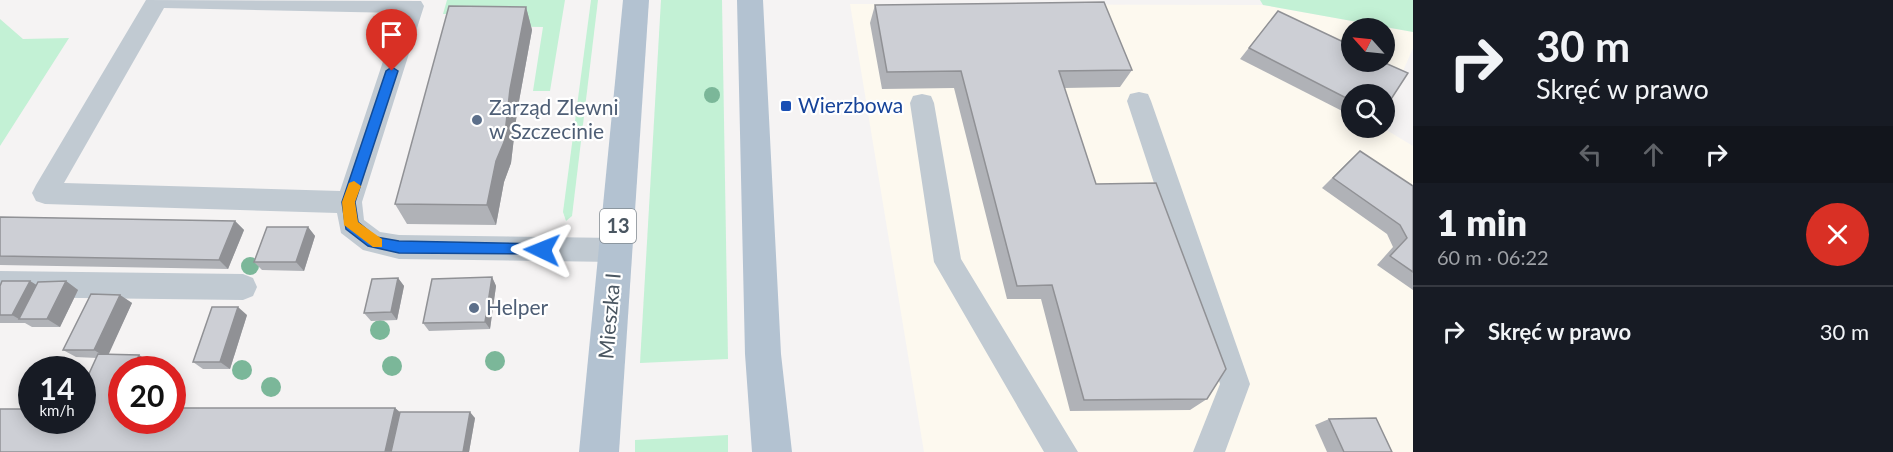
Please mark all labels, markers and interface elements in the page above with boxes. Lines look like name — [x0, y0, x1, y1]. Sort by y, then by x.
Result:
pin — [366, 9, 417, 71]
icon: arrive — [375, 18, 408, 51]
north arrow — [1341, 18, 1395, 72]
map controls — [1341, 18, 1395, 138]
text: 30 m — [1536, 21, 1630, 71]
icon: right — [1437, 24, 1515, 102]
text: Skręć w prawo — [1536, 72, 1709, 105]
button: search — [1341, 84, 1395, 138]
place label: Wierzbowa — [798, 92, 903, 117]
place label: Zarząd Zlewni w Szczecinie — [489, 94, 618, 143]
marker: Wierzbowa — [779, 99, 793, 113]
marker: Zarząd Zlewni w Szczecinie — [470, 113, 484, 127]
icon: left — [1574, 138, 1607, 171]
icon: ahead — [1637, 138, 1670, 171]
icon: right — [1700, 138, 1733, 171]
text: 1 min — [1437, 200, 1527, 244]
button: close — [1806, 203, 1869, 266]
road number: 13 — [600, 209, 636, 243]
position arrow — [510, 218, 574, 282]
text: 60 m · 06:22 — [1437, 245, 1549, 269]
street label: Mieszka I — [592, 272, 625, 360]
place label: Helper — [486, 294, 549, 319]
marker: Helper — [467, 301, 481, 315]
icon: right — [1437, 315, 1470, 348]
text: Skręć w prawo — [1488, 318, 1631, 345]
text: 30 m — [1820, 318, 1869, 345]
speed limit sign: 20 — [108, 356, 186, 434]
text: 14 — [40, 370, 74, 406]
text: km/h — [39, 401, 75, 419]

